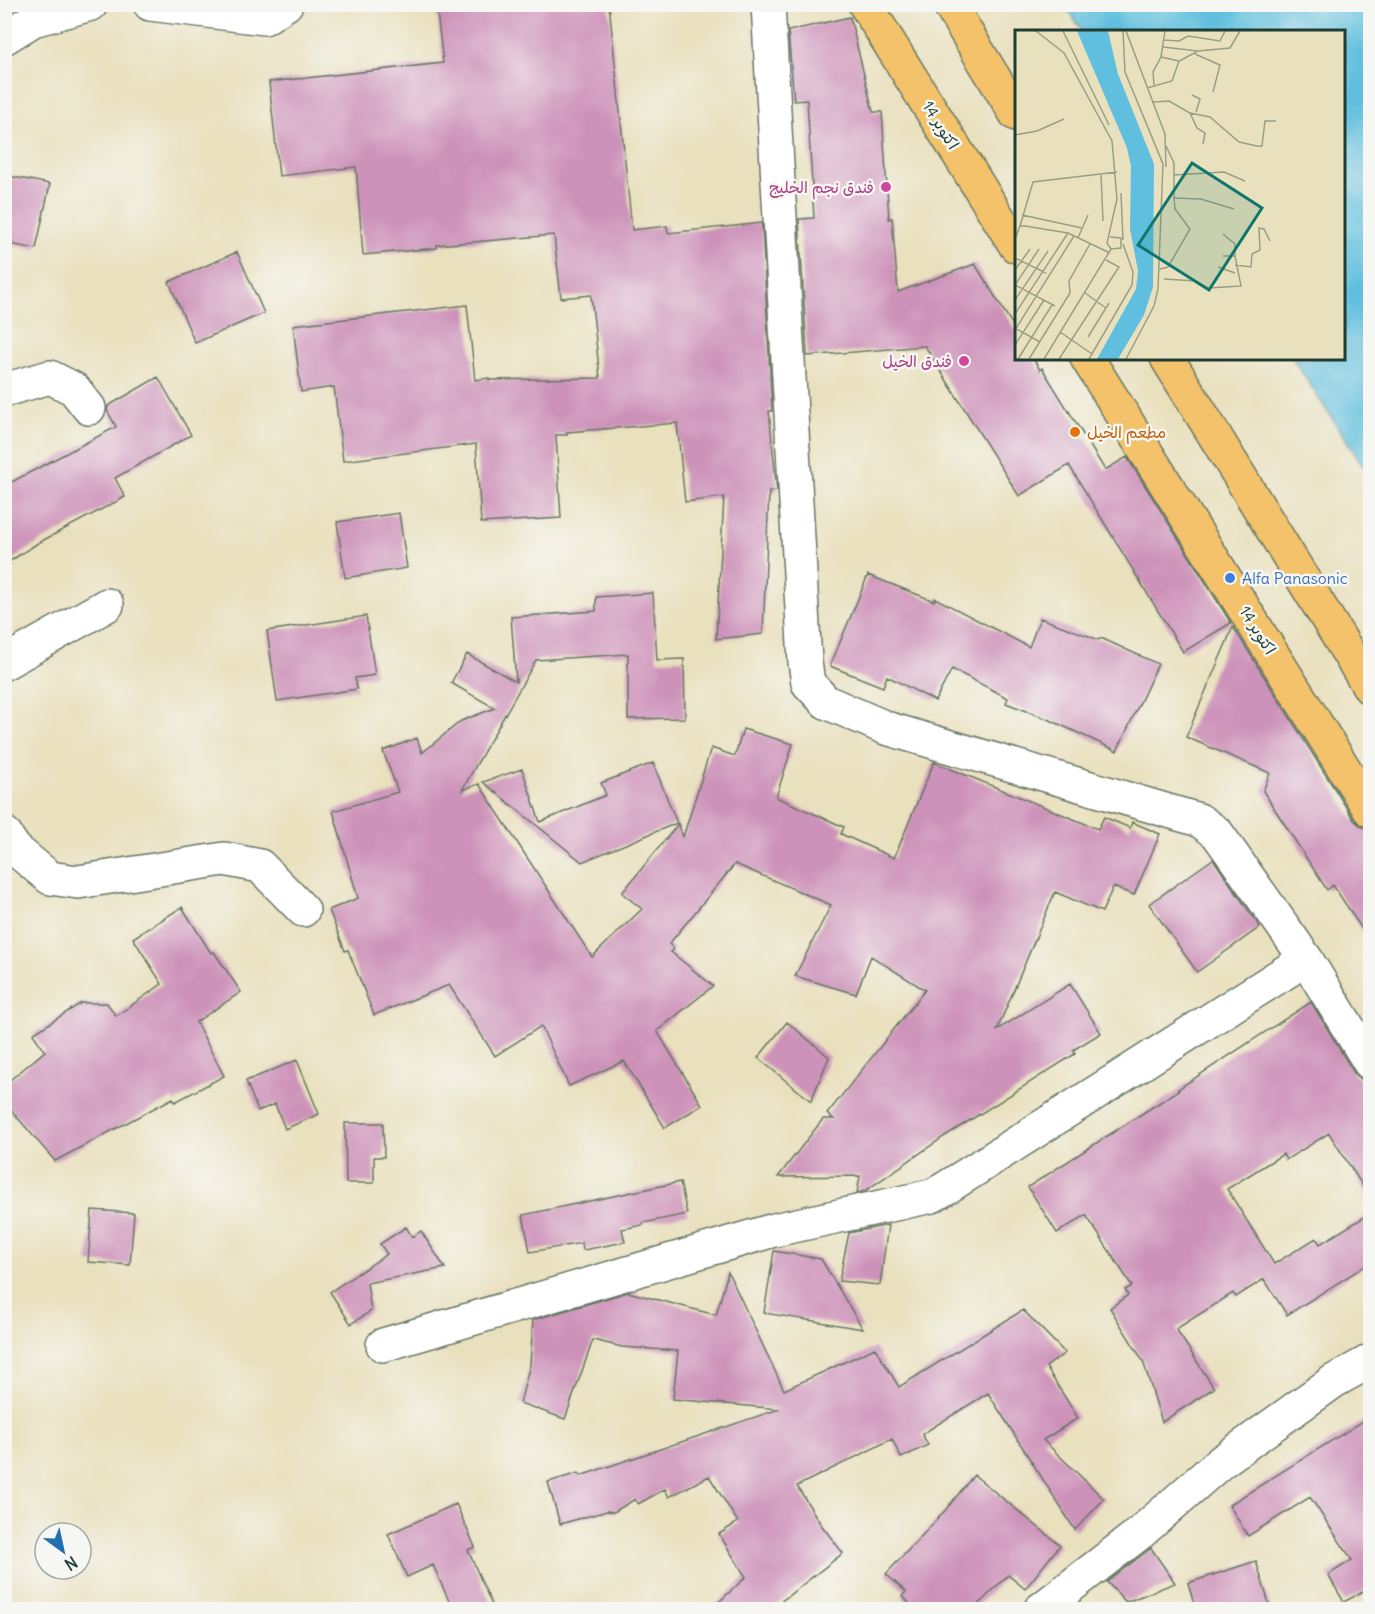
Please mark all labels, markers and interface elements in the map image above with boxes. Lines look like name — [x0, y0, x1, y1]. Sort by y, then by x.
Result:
inset map — [1015, 30, 1345, 360]
street label: 14 اكتوبر — [918, 97, 964, 154]
place label: فندق نجم الخليج — [769, 177, 874, 200]
marker: فندق نجم الخليج — [879, 180, 893, 194]
place label: فندق الخيل — [882, 351, 952, 371]
marker: فندق الخيل — [957, 354, 971, 368]
place label: مطعم الخيل — [1087, 422, 1166, 445]
marker: مطعم الخيل — [1068, 425, 1082, 439]
place label: Alfa Panasonic — [1242, 568, 1348, 588]
marker: Alfa Panasonic — [1223, 571, 1237, 585]
street label: 14 اكتوبر — [1235, 602, 1281, 659]
north arrow — [33, 1521, 93, 1581]
text: N — [61, 1552, 81, 1575]

